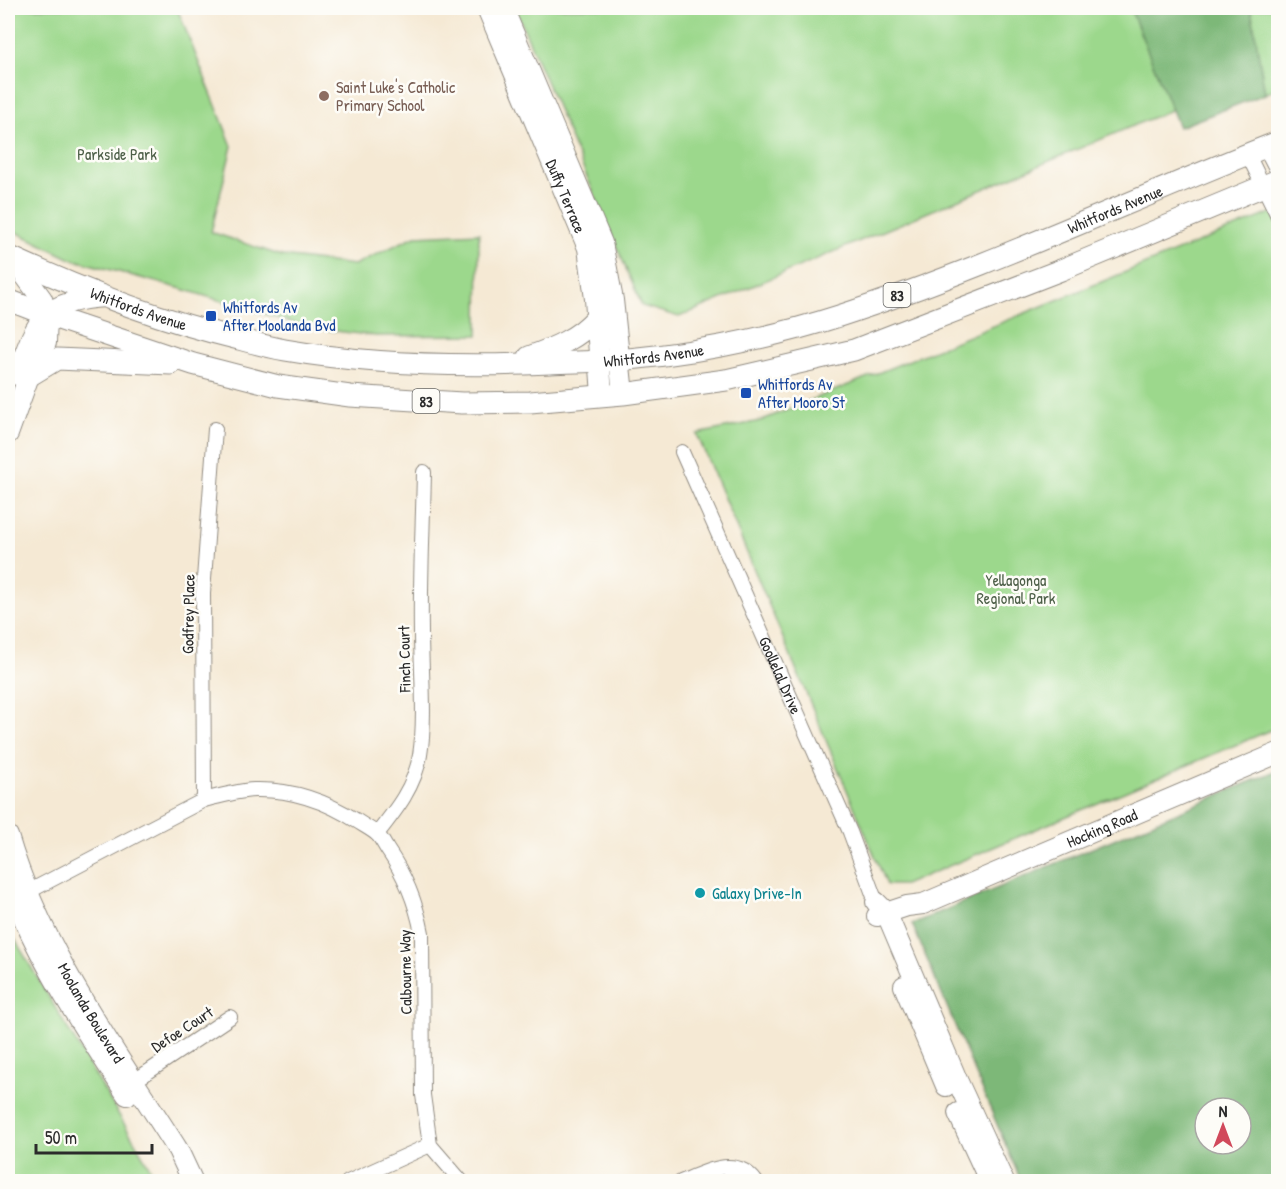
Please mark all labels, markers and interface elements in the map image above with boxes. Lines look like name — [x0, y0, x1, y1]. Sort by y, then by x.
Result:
place label: Saint Luke's Catholic Primary School — [336, 76, 456, 116]
marker: Saint Luke's Catholic Primary School — [317, 89, 331, 103]
park label: Parkside Park — [77, 143, 157, 165]
street label: Duffy Terrace — [541, 156, 592, 237]
street label: Whitfords Avenue — [1064, 179, 1166, 239]
street label: Whitfords Avenue — [87, 281, 190, 336]
road number: 83 — [884, 283, 910, 307]
place label: Whitfords Av After Moolanda Bvd — [223, 296, 335, 336]
marker: Whitfords Av After Moolanda Bvd — [204, 309, 218, 323]
street label: Whitfords Avenue — [603, 338, 706, 372]
place label: Whitfords Av After Mooro St — [758, 373, 845, 413]
marker: Whitfords Av After Mooro St — [739, 386, 753, 400]
road number: 83 — [412, 389, 440, 413]
park label: Yellagonga Regional Park — [977, 569, 1056, 609]
street label: Godfrey Place — [176, 573, 200, 654]
street label: Finch Court — [392, 625, 416, 694]
street label: Goollelal Drive — [754, 633, 808, 718]
street label: Hocking Road — [1063, 803, 1140, 853]
place label: Galaxy Drive-In — [712, 882, 802, 904]
marker: Galaxy Drive-In — [693, 886, 707, 900]
street label: Calbourne Way — [393, 929, 417, 1015]
street label: Moolanda Boulevard — [53, 959, 130, 1067]
street label: Defoe Court — [147, 1001, 218, 1057]
north arrow — [1193, 1096, 1253, 1156]
text: N — [1219, 1100, 1228, 1122]
scale bar — [36, 1117, 152, 1155]
text: 50 m — [45, 1125, 77, 1150]

